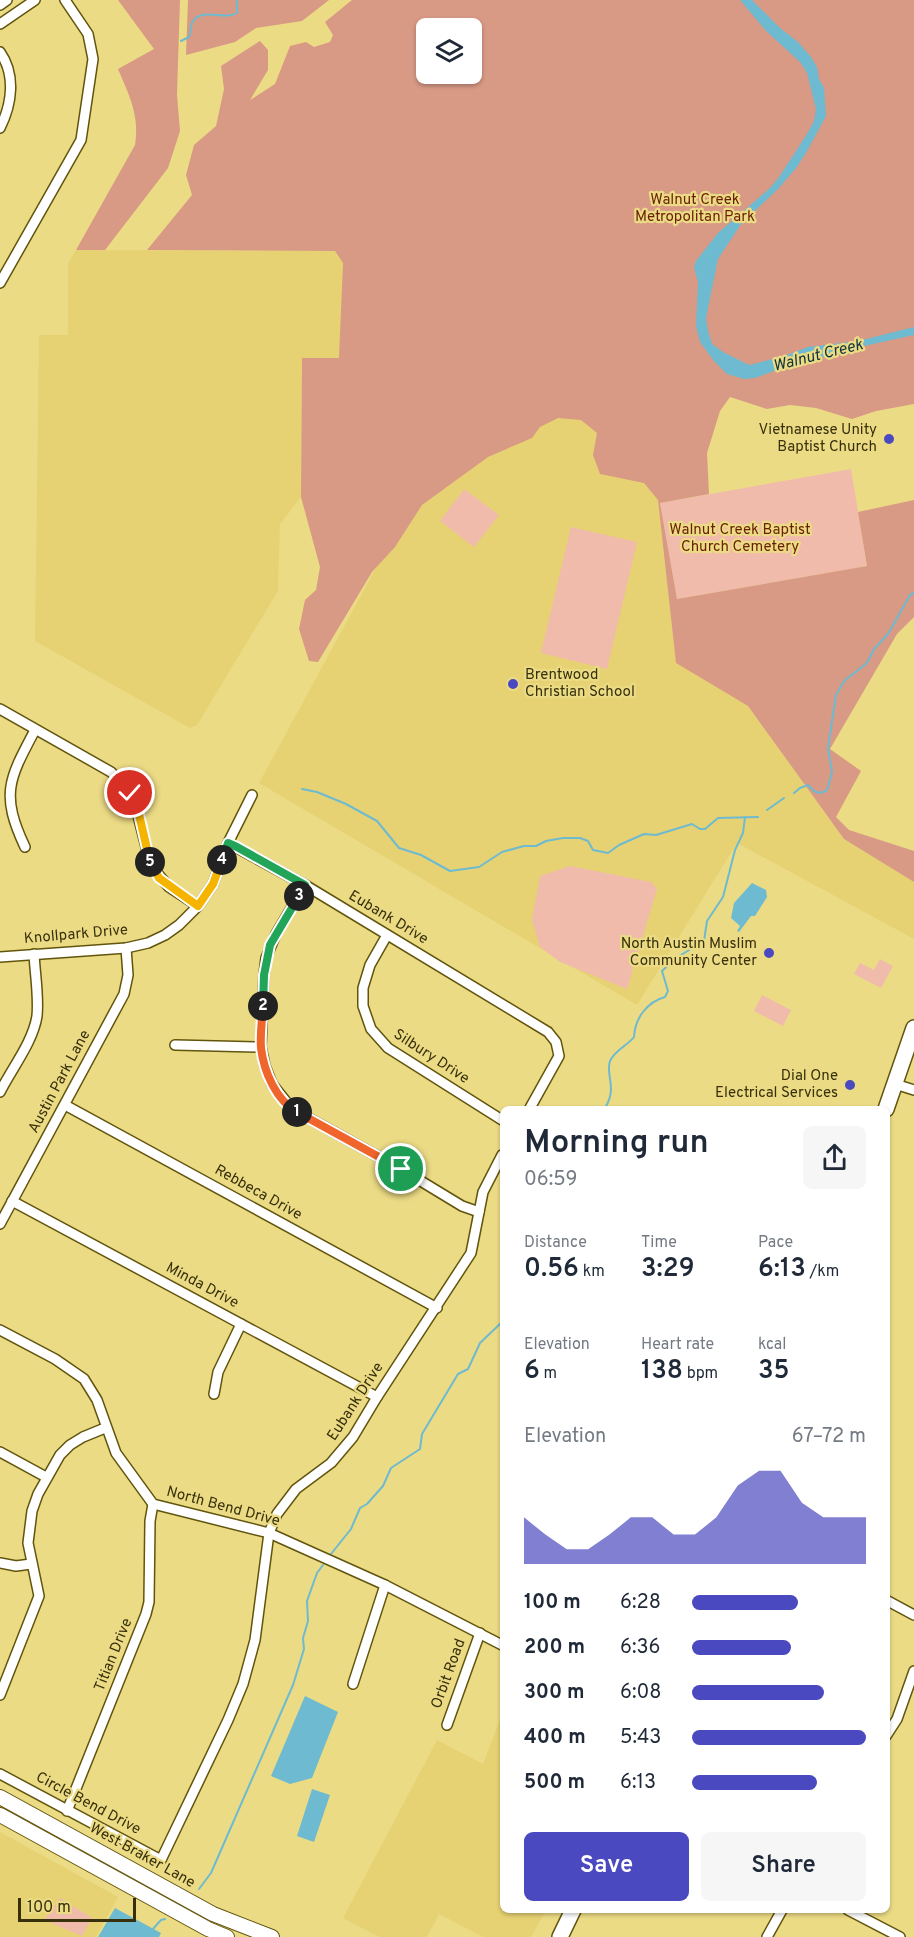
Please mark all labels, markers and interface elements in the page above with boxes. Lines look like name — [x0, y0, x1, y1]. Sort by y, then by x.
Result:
map controls — [416, 18, 482, 84]
button: layers — [416, 18, 482, 84]
park label: Walnut Creek Metropolitan Park — [635, 191, 755, 227]
water label: Walnut Creek — [771, 335, 866, 377]
place label: Vietnamese Unity Baptist Church — [759, 421, 877, 457]
marker: Vietnamese Unity Baptist Church — [882, 432, 896, 446]
park label: Walnut Creek Baptist Church Cemetery — [669, 521, 811, 557]
place label: Brentwood Christian School — [525, 666, 635, 702]
marker: Brentwood Christian School — [506, 677, 520, 691]
pin — [104, 767, 155, 818]
icon: check — [113, 776, 146, 809]
pin: 4 — [207, 845, 237, 875]
pin: 5 — [135, 847, 165, 877]
text: 4 — [217, 850, 227, 870]
text: 5 — [145, 852, 155, 872]
pin: 3 — [284, 881, 314, 911]
text: 3 — [294, 886, 304, 906]
street label: Eubank Drive — [345, 887, 431, 949]
street label: Knollpark Drive — [23, 921, 129, 949]
place label: North Austin Muslim Community Center — [621, 935, 757, 971]
marker: North Austin Muslim Community Center — [762, 946, 776, 960]
pin: 2 — [248, 991, 278, 1021]
text: 2 — [258, 996, 268, 1016]
street label: Silbury Drive — [389, 1025, 473, 1089]
street label: Austin Park Lane — [25, 1027, 95, 1137]
place label: Dial One Electrical Services — [715, 1067, 838, 1103]
marker: Dial One Electrical Services — [843, 1078, 857, 1092]
pin: 1 — [282, 1097, 312, 1127]
text: 1 — [294, 1102, 300, 1122]
text: Morning run — [524, 1123, 709, 1165]
button: share — [803, 1126, 866, 1189]
pin — [375, 1143, 426, 1194]
icon: arrive — [384, 1152, 417, 1185]
street label: Rebbeca Drive — [211, 1161, 305, 1225]
text: 06:59 — [524, 1167, 577, 1193]
text: Distance — [524, 1233, 587, 1253]
text: Time — [641, 1233, 677, 1253]
text: Pace — [758, 1233, 793, 1253]
text: 0.56 — [524, 1253, 579, 1286]
text: 3:29 — [641, 1253, 695, 1286]
text: 6:13 — [758, 1253, 806, 1286]
street label: Minda Drive — [162, 1259, 242, 1313]
text: km — [579, 1262, 605, 1282]
text: /km — [806, 1262, 839, 1282]
text: Elevation — [524, 1335, 590, 1355]
text: Heart rate — [641, 1335, 714, 1355]
text: kcal — [758, 1335, 786, 1355]
text: 6 — [524, 1355, 540, 1388]
text: 138 — [641, 1355, 683, 1388]
text: 35 — [758, 1355, 790, 1388]
street label: Eubank Drive — [324, 1359, 388, 1445]
text: m — [540, 1364, 557, 1384]
text: bpm — [683, 1364, 718, 1384]
text: Elevation — [524, 1424, 606, 1450]
text: 67–72 m — [792, 1424, 866, 1450]
street label: North Bend Drive — [164, 1483, 282, 1531]
text: 100 m — [524, 1590, 581, 1616]
text: 6:28 — [620, 1590, 661, 1616]
street label: Titian Drive — [91, 1616, 137, 1694]
text: 200 m — [524, 1635, 585, 1661]
text: 6:36 — [620, 1635, 660, 1661]
street label: Orbit Road — [428, 1636, 470, 1712]
text: 300 m — [524, 1680, 585, 1706]
text: 6:08 — [620, 1680, 662, 1706]
text: 400 m — [524, 1725, 586, 1751]
text: 5:43 — [620, 1725, 661, 1751]
street label: Circle Bend Drive — [32, 1768, 144, 1840]
text: 500 m — [524, 1770, 585, 1796]
text: 6:13 — [620, 1770, 656, 1796]
street label: West Braker Lane — [86, 1819, 198, 1893]
button: Save — [524, 1832, 689, 1901]
button: Share — [701, 1832, 866, 1901]
scale bar — [18, 1895, 136, 1922]
text: 100 m — [27, 1898, 71, 1918]

